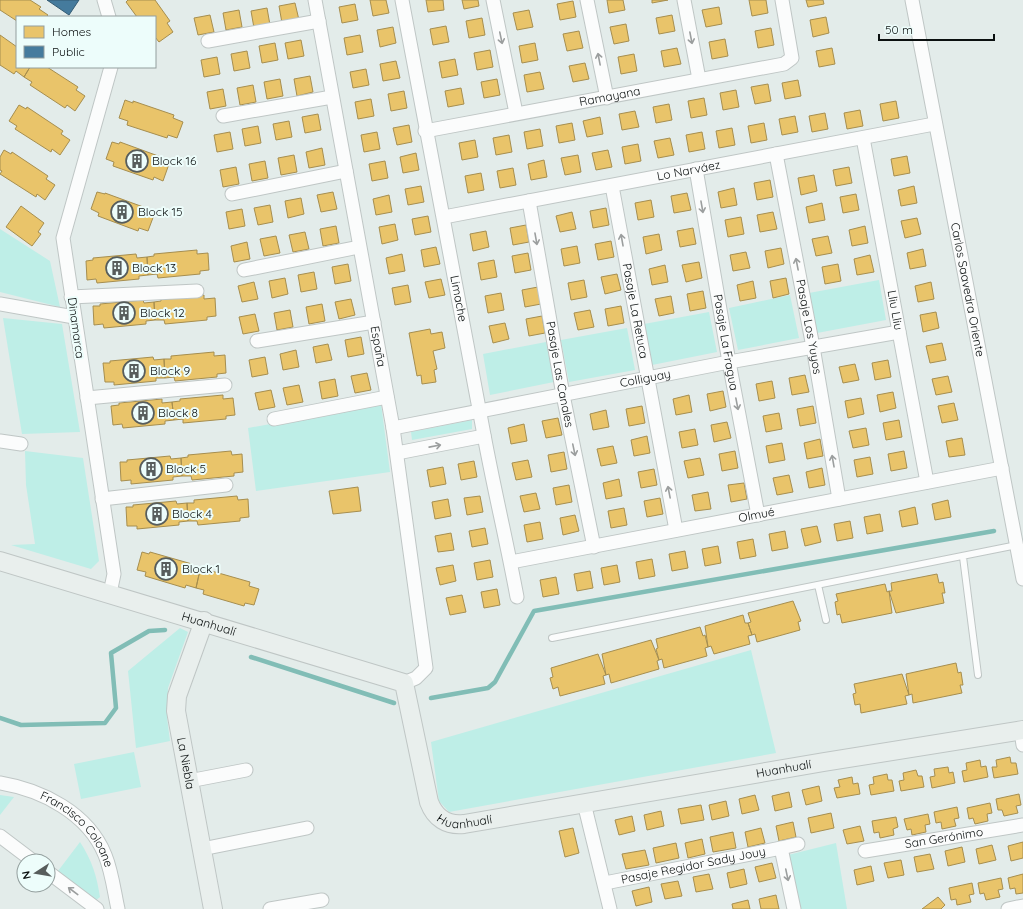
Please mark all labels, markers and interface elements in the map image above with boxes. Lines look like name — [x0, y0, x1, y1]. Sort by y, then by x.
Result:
legend — [16, 16, 156, 68]
scale bar — [879, 16, 994, 42]
text: 50 m — [885, 22, 913, 37]
text: Homes — [52, 24, 92, 39]
one-way arrow — [497, 31, 505, 44]
one-way arrow — [688, 31, 696, 44]
text: Public — [52, 44, 85, 59]
one-way arrow — [595, 53, 603, 66]
street label: Ramayana — [578, 83, 642, 109]
building icon: Block 16 — [124, 148, 150, 174]
place label: Block 16 — [152, 153, 197, 168]
street label: Lo Narváez — [656, 157, 722, 183]
building icon: Block 15 — [109, 199, 135, 225]
one-way arrow — [698, 200, 706, 213]
place label: Block 15 — [138, 204, 183, 219]
street label: Carlos Saavedra Oriente — [948, 221, 988, 358]
one-way arrow — [532, 233, 540, 246]
one-way arrow — [618, 234, 626, 247]
building icon: Block 13 — [104, 255, 130, 281]
one-way arrow — [793, 258, 801, 271]
place label: Block 13 — [132, 260, 176, 275]
street label: Pasaje La Retuca — [619, 262, 652, 360]
street label: Limache — [447, 274, 471, 323]
street label: Pasaje Los Yuyos — [793, 278, 826, 376]
street label: Lliu Lliu — [884, 289, 907, 331]
street label: Pasaje La Fragua — [711, 293, 742, 392]
street label: Dinamarca — [65, 296, 88, 359]
building icon: Block 12 — [111, 300, 137, 326]
place label: Block 12 — [140, 305, 185, 320]
street label: Pasaje Las Canales — [543, 320, 577, 429]
street label: España — [368, 325, 390, 368]
building icon: Block 9 — [121, 358, 147, 384]
place label: Block 9 — [150, 363, 191, 378]
street label: Colliguay — [618, 366, 672, 390]
one-way arrow — [733, 397, 741, 410]
building icon: Block 8 — [130, 400, 156, 426]
place label: Block 8 — [158, 405, 198, 420]
one-way arrow — [428, 441, 441, 449]
one-way arrow — [571, 443, 579, 456]
one-way arrow — [828, 455, 836, 468]
building icon: Block 5 — [138, 456, 164, 482]
place label: Block 5 — [166, 461, 206, 476]
one-way arrow — [665, 486, 673, 499]
building icon: Block 4 — [144, 501, 170, 527]
street label: Olmué — [737, 504, 776, 525]
place label: Block 4 — [172, 506, 212, 521]
building icon: Block 1 — [153, 556, 179, 582]
place label: Block 1 — [182, 561, 220, 576]
street label: Huanhualí — [180, 608, 238, 639]
street label: La Niebla — [174, 736, 198, 790]
street label: Huanhualí — [755, 756, 813, 781]
street label: Francisco Coloane — [38, 788, 117, 869]
street label: Huanhualí — [434, 810, 494, 831]
street label: San Gerónimo — [904, 824, 984, 851]
street label: Pasaje Regidor Sady Jouy — [620, 843, 767, 887]
north arrow — [16, 853, 56, 893]
one-way arrow — [784, 868, 792, 881]
text: N — [19, 870, 34, 880]
one-way arrow — [67, 886, 78, 895]

